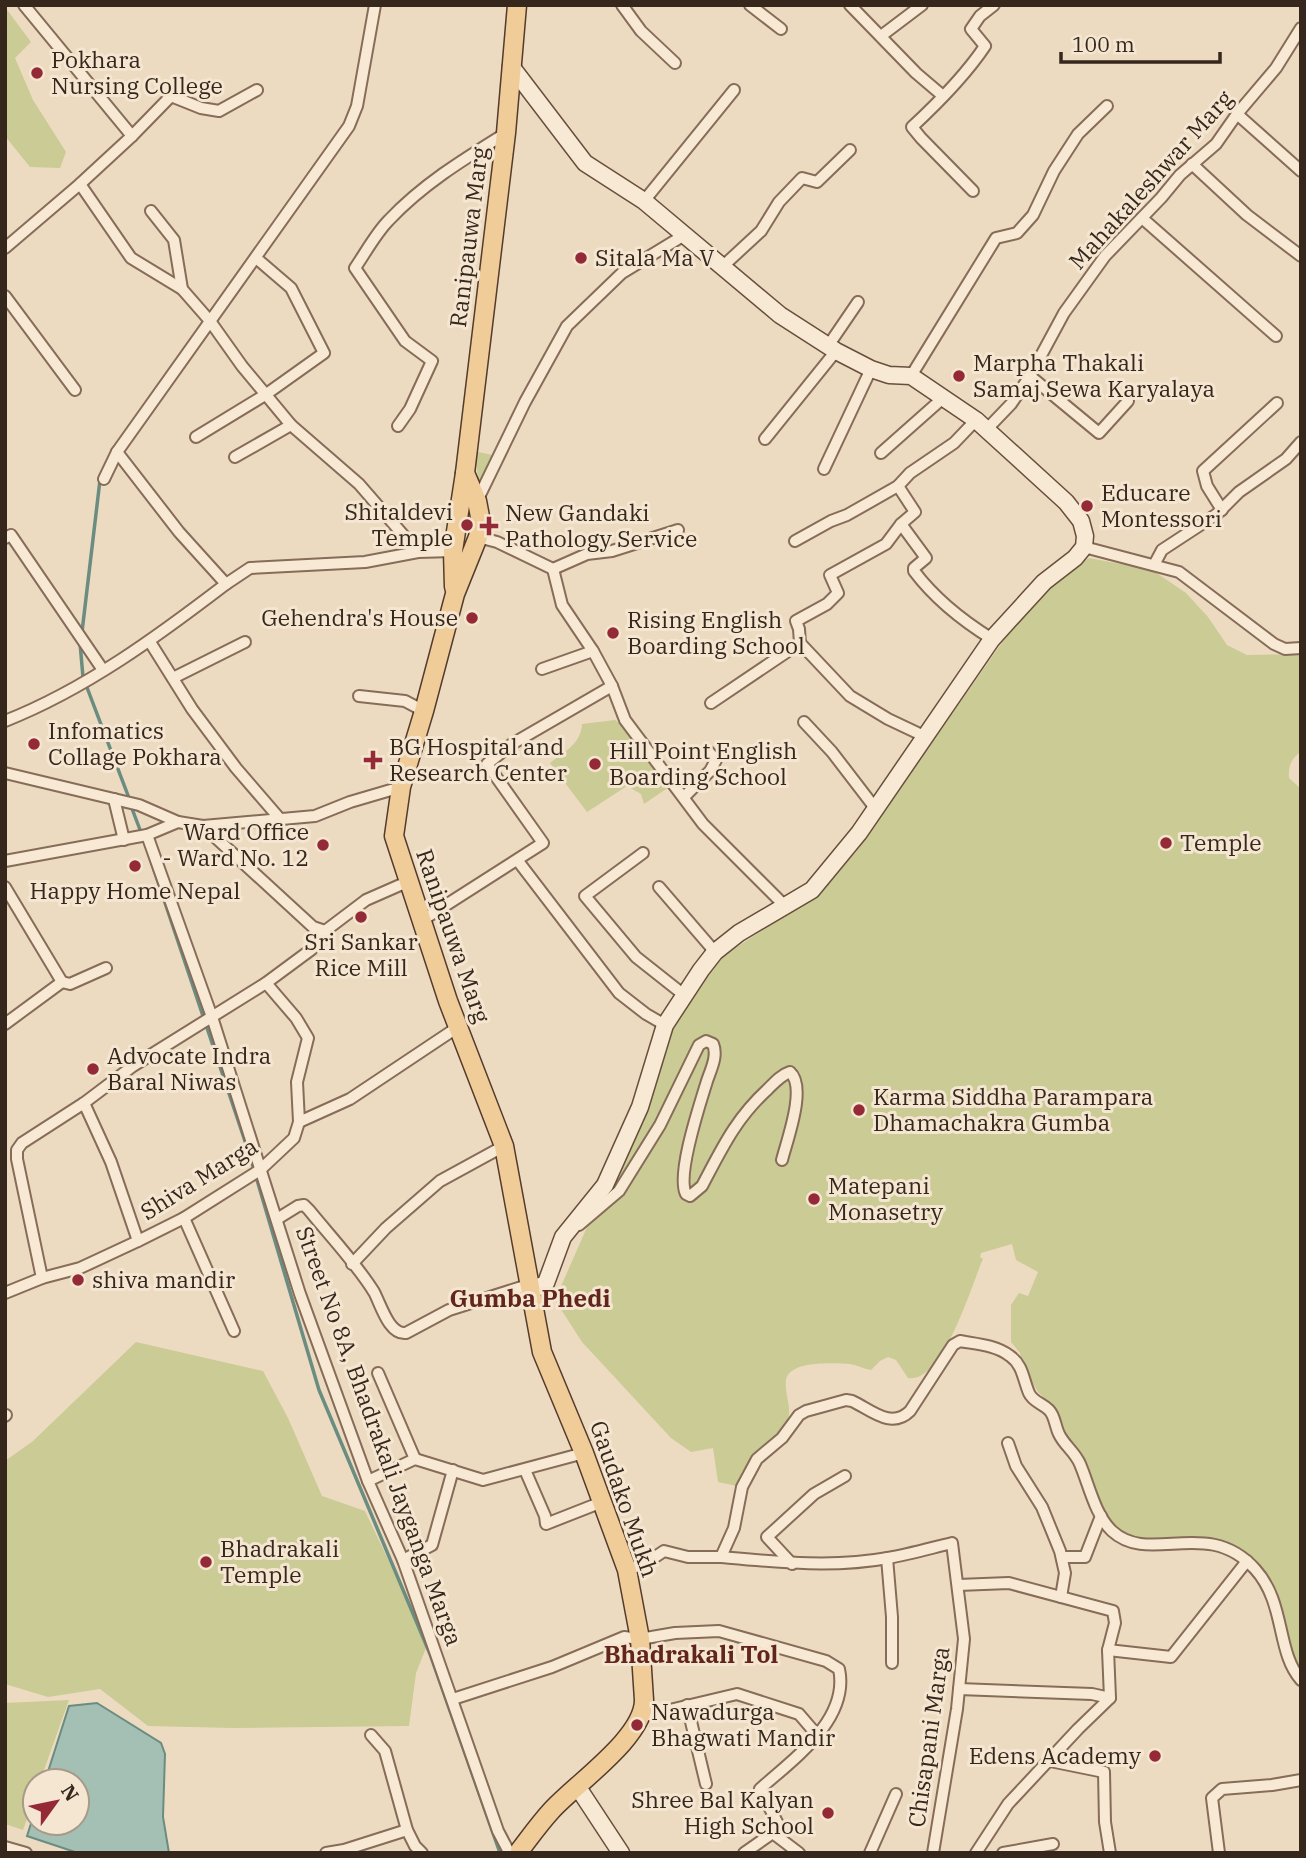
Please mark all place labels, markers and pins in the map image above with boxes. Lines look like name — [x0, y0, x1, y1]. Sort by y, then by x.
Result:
place label: Pokhara Nursing College — [51, 44, 223, 100]
marker: Pokhara Nursing College — [29, 65, 45, 81]
place label: Sitala Ma V — [595, 242, 714, 272]
marker: Sitala Ma V — [573, 250, 589, 266]
place label: Marpha Thakali Samaj Sewa Karyalaya — [973, 347, 1215, 403]
marker: Marpha Thakali Samaj Sewa Karyalaya — [951, 368, 967, 384]
place label: Educare Montessori — [1101, 477, 1222, 533]
place label: Shitaldevi Temple — [344, 496, 453, 552]
place label: New Gandaki Pathology Service — [505, 497, 697, 553]
marker: Educare Montessori — [1079, 498, 1095, 514]
marker: New Gandaki Pathology Service — [479, 516, 499, 536]
marker: Shitaldevi Temple — [459, 517, 475, 533]
place label: Gehendra's House — [261, 602, 458, 632]
place label: Rising English Boarding School — [627, 604, 805, 660]
marker: Gehendra's House — [464, 610, 480, 626]
marker: Rising English Boarding School — [605, 625, 621, 641]
place label: Infomatics Collage Pokhara — [48, 715, 222, 771]
place label: BG Hospital and Research Center — [389, 731, 567, 787]
place label: Hill Point English Boarding School — [609, 735, 797, 791]
marker: Infomatics Collage Pokhara — [26, 736, 42, 752]
marker: BG Hospital and Research Center — [363, 750, 383, 770]
marker: Hill Point English Boarding School — [587, 756, 603, 772]
place label: Ward Office - Ward No. 12 — [163, 816, 309, 872]
place label: Temple — [1180, 827, 1262, 857]
marker: Temple — [1158, 835, 1174, 851]
marker: Ward Office - Ward No. 12 — [315, 837, 331, 853]
marker: Happy Home Nepal — [127, 858, 143, 874]
place label: Happy Home Nepal — [30, 875, 241, 905]
marker: Sri Sankar Rice Mill — [353, 909, 369, 925]
place label: Sri Sankar Rice Mill — [304, 926, 418, 982]
place label: Advocate Indra Baral Niwas — [107, 1040, 271, 1096]
marker: Advocate Indra Baral Niwas — [85, 1061, 101, 1077]
place label: Karma Siddha Parampara Dhamachakra Gumba — [873, 1081, 1153, 1137]
marker: Karma Siddha Parampara Dhamachakra Gumba — [851, 1102, 867, 1118]
place label: Matepani Monasetry — [828, 1170, 944, 1226]
marker: Matepani Monasetry — [806, 1191, 822, 1207]
place label: shiva mandir — [92, 1264, 235, 1294]
marker: shiva mandir — [70, 1272, 86, 1288]
place label: Bhadrakali Temple — [220, 1533, 339, 1589]
marker: Bhadrakali Temple — [198, 1554, 214, 1570]
place label: Nawadurga Bhagwati Mandir — [651, 1696, 835, 1752]
marker: Nawadurga Bhagwati Mandir — [629, 1717, 645, 1733]
place label: Edens Academy — [969, 1740, 1142, 1770]
marker: Edens Academy — [1147, 1748, 1163, 1764]
place label: Shree Bal Kalyan High School — [631, 1784, 814, 1840]
marker: Shree Bal Kalyan High School — [820, 1805, 836, 1821]

